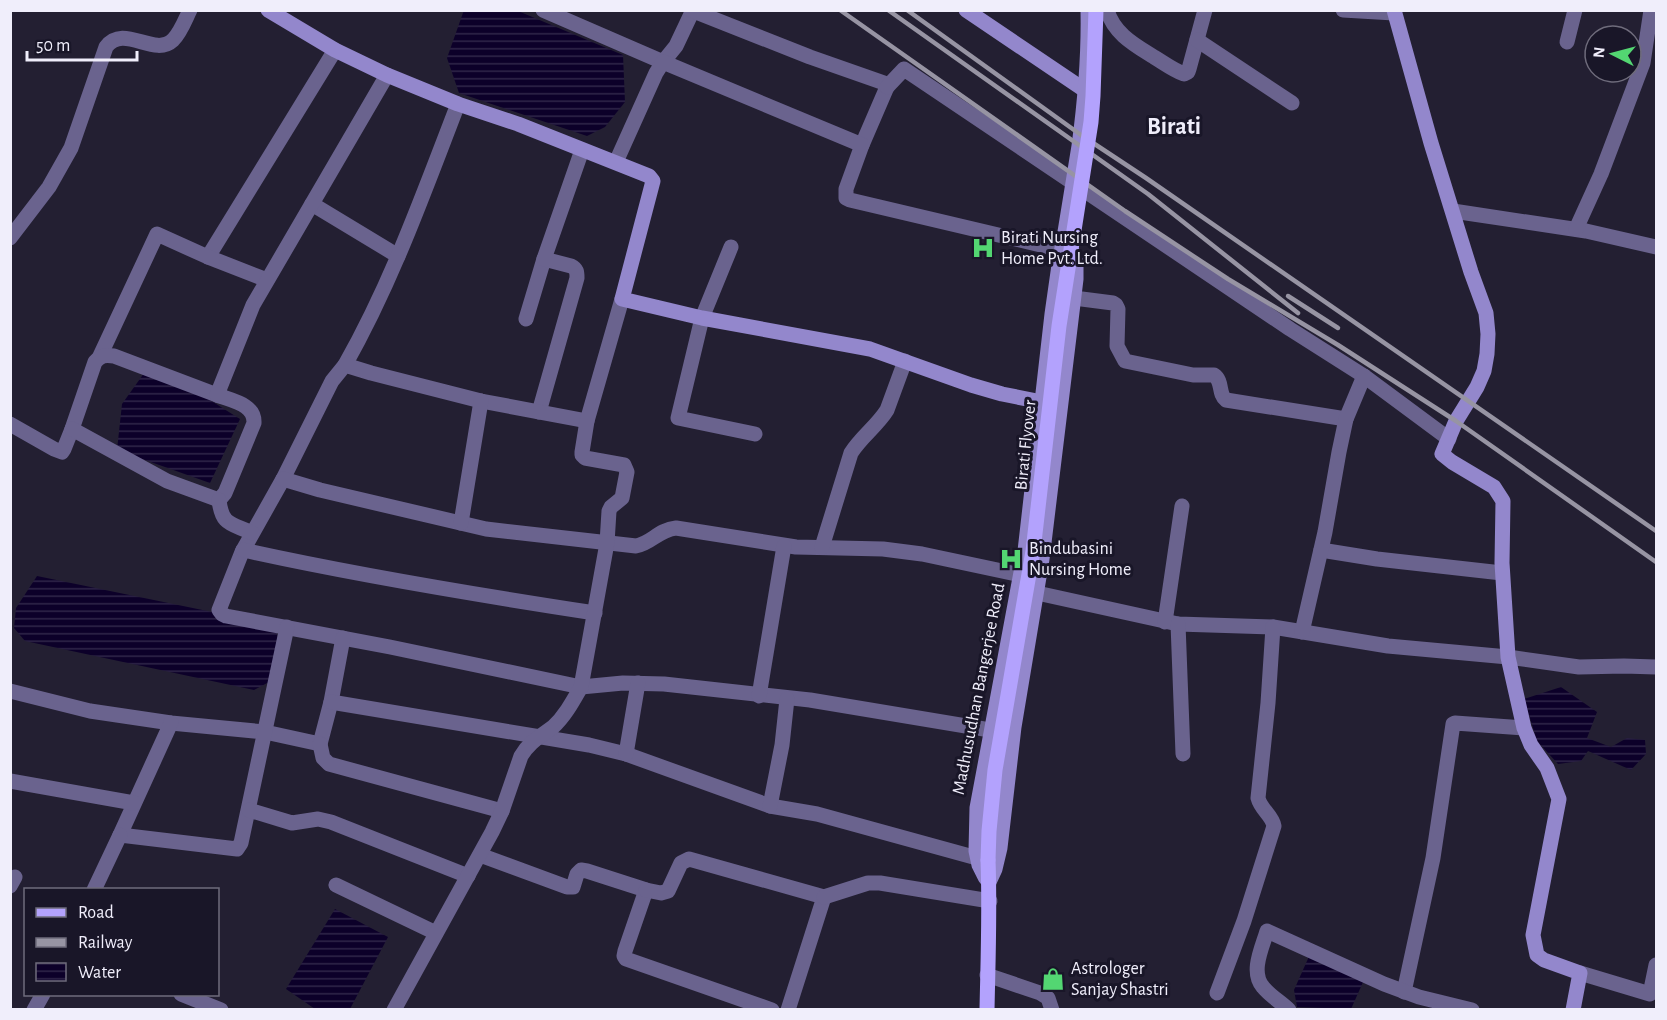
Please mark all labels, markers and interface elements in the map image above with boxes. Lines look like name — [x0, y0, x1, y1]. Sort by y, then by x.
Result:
scale bar — [27, 24, 136, 62]
north arrow — [1583, 24, 1643, 84]
text: 50 m — [36, 37, 70, 55]
text: N — [1591, 46, 1608, 59]
district label: Birati — [1147, 115, 1201, 139]
place label: Birati Nursing Home Pvt. Ltd. — [1001, 229, 1103, 268]
hospital icon: Birati Nursing Home Pvt. Ltd. — [970, 235, 996, 261]
street label: Birati Flyover — [1012, 399, 1040, 491]
place label: Bindubasini Nursing Home — [1029, 540, 1131, 579]
hospital icon: Bindubasini Nursing Home — [998, 546, 1024, 572]
street label: Madhusudhan Bangerjee Road — [950, 582, 1008, 796]
legend — [24, 888, 219, 996]
text: Road — [78, 904, 114, 922]
text: Railway — [78, 934, 133, 952]
place label: Astrologer Sanjay Shastri — [1071, 960, 1169, 999]
text: Water — [78, 964, 121, 982]
shop icon: Astrologer Sanjay Shastri — [1040, 966, 1066, 992]

